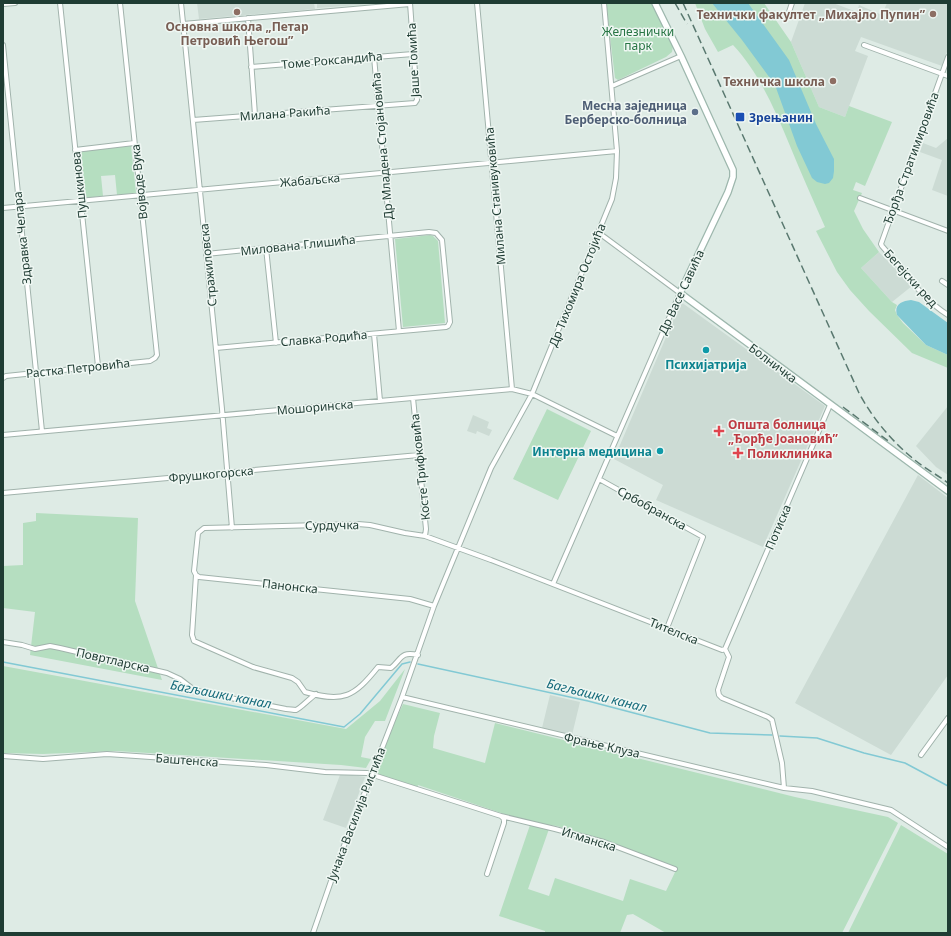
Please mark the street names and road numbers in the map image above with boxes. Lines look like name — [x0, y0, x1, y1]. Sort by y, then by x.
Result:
street label: Јаше Томића — [403, 22, 423, 99]
street label: Томе Роксандића — [281, 47, 383, 73]
street label: Др Младена Стојановића — [367, 72, 397, 220]
street label: Ђорђа Стратимировића — [879, 89, 943, 227]
street label: Милана Ракића — [239, 101, 331, 125]
street label: Милана Станивуковића — [481, 126, 509, 266]
street label: Војводе Вука — [127, 144, 151, 220]
street label: Пушкинова — [67, 151, 91, 219]
street label: Жабаљска — [279, 169, 341, 191]
street label: Здравка Челара — [9, 191, 35, 285]
street label: Др Тихомира Остојића — [544, 221, 610, 349]
street label: Стражиловска — [195, 223, 221, 307]
street label: Милована Глишића — [240, 231, 356, 259]
street label: Бегејски ред — [880, 245, 942, 311]
street label: Др Васе Савића — [654, 247, 708, 337]
street label: Славка Родића — [280, 326, 368, 350]
street label: Болничка — [745, 339, 801, 387]
street label: Растка Петровића — [25, 354, 131, 382]
street label: Мошоринска — [276, 395, 354, 419]
street label: Косте Трифковића — [406, 413, 434, 521]
street label: Фрушкогорска — [168, 462, 254, 486]
street label: Србобранска — [614, 482, 690, 534]
street label: Потиска — [761, 502, 795, 552]
street label: Сурдучка — [305, 516, 359, 534]
street label: Панонска — [261, 575, 319, 597]
street label: Тителска — [647, 613, 701, 649]
street label: Повртларска — [75, 643, 151, 677]
street label: Фрање Клуза — [562, 728, 642, 762]
street label: Јунака Василија Ристића — [322, 745, 389, 884]
street label: Баштенска — [155, 749, 219, 771]
street label: Игманска — [560, 823, 618, 855]

